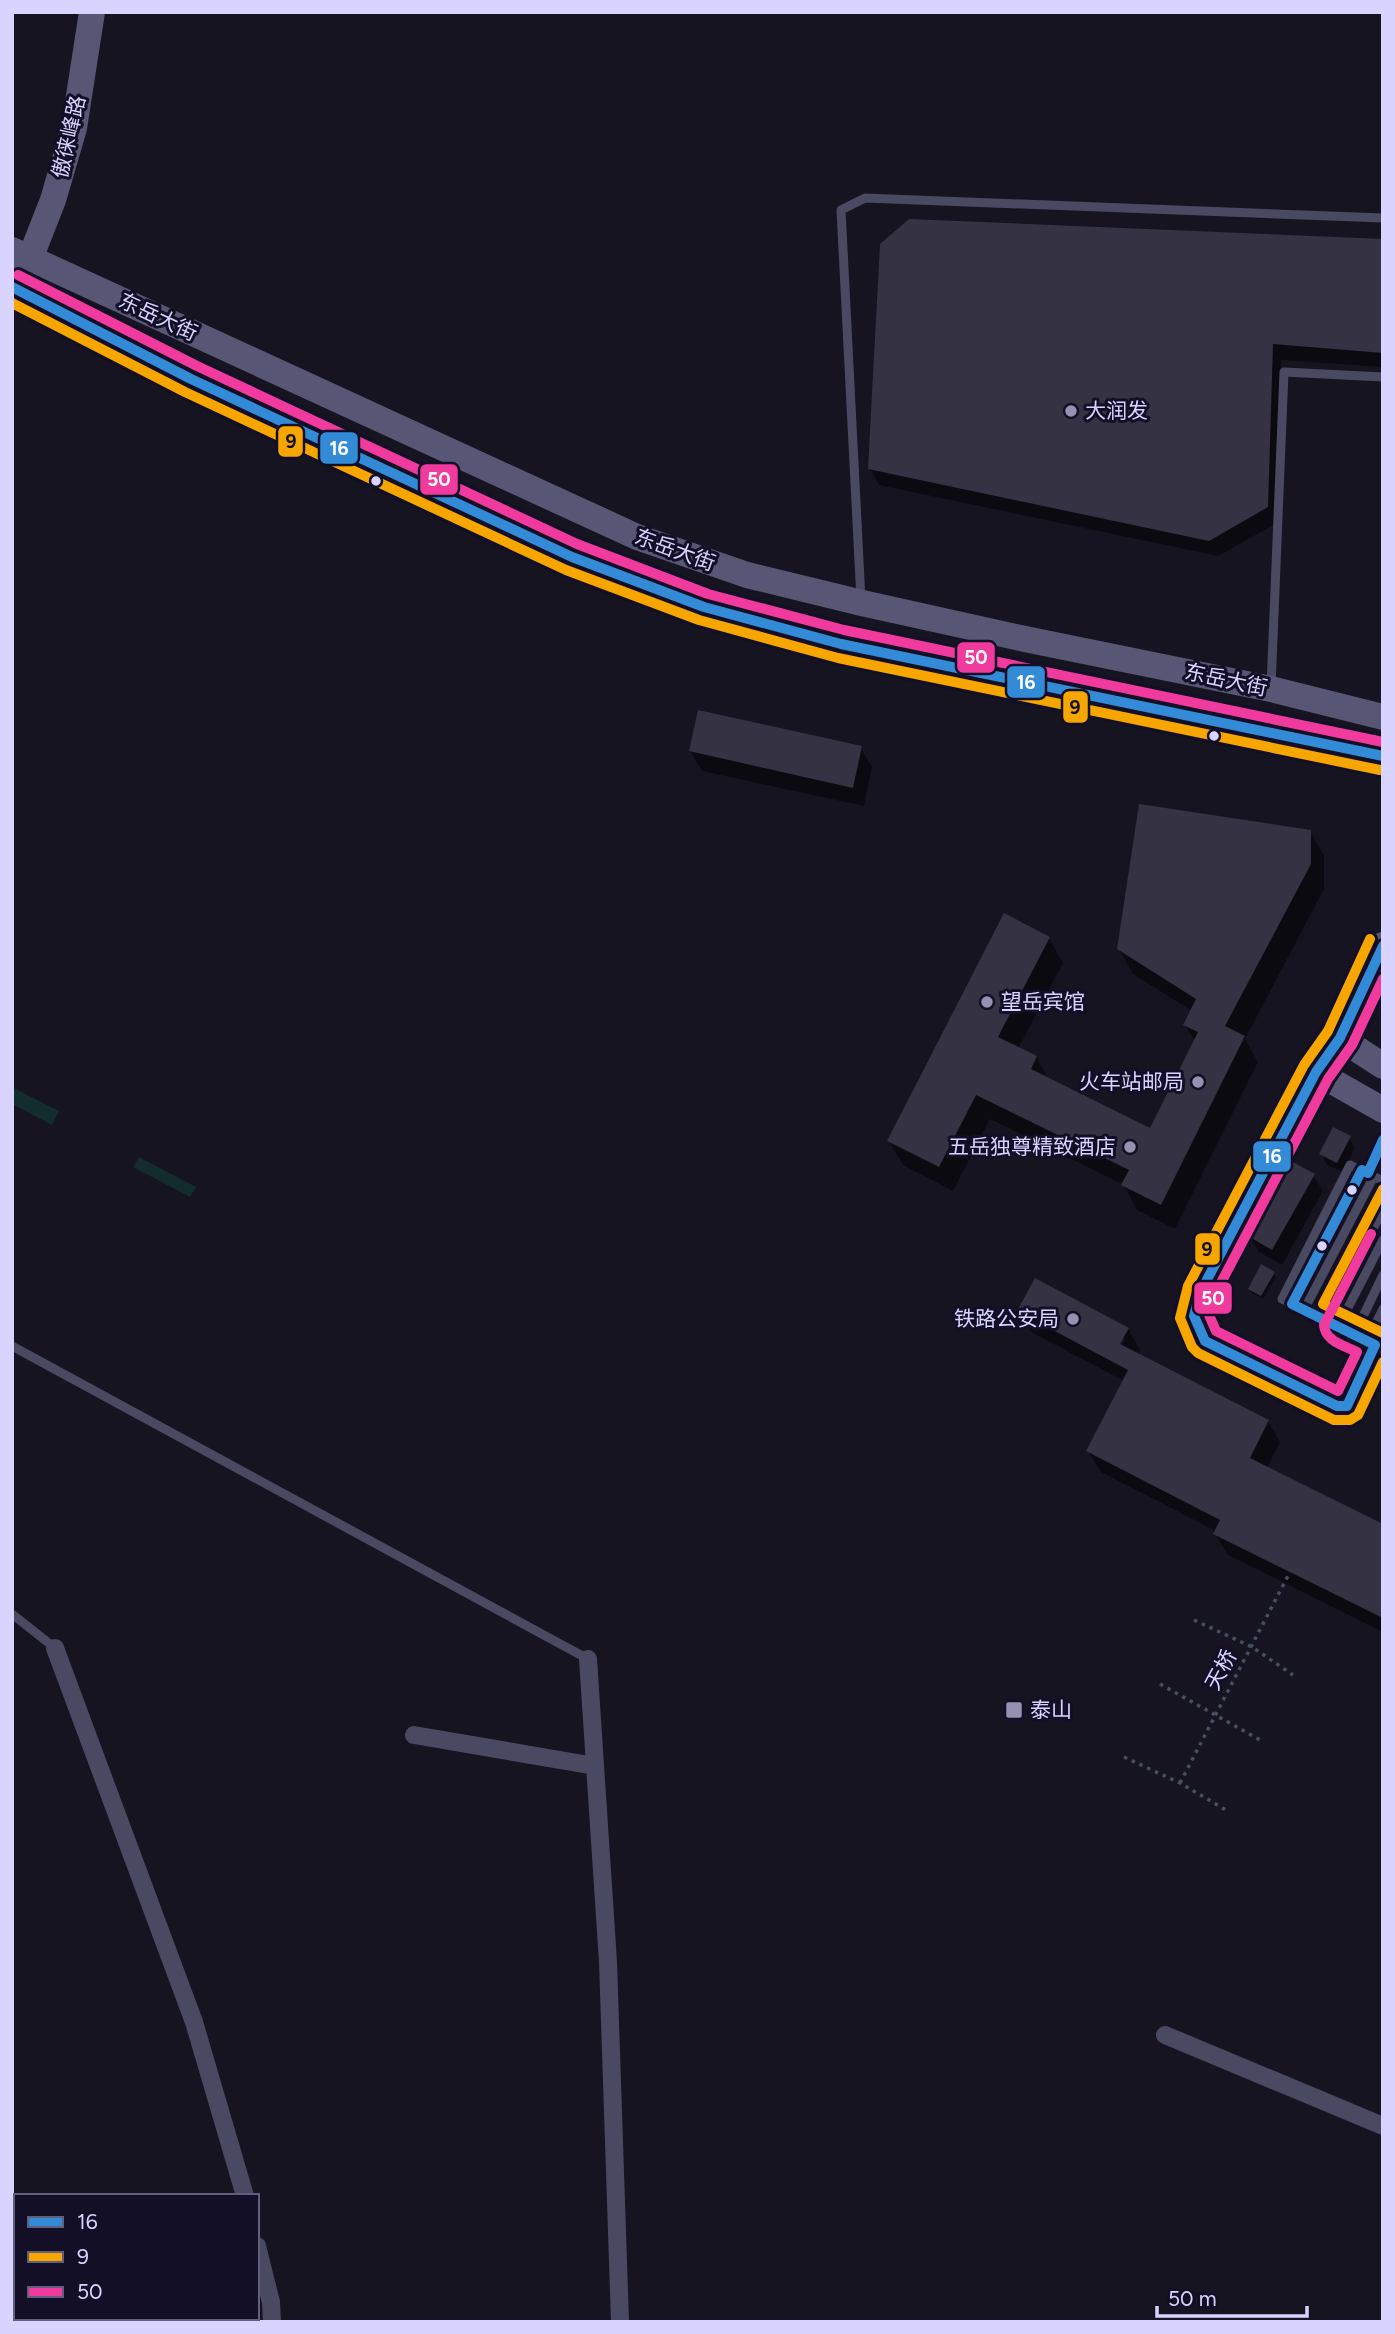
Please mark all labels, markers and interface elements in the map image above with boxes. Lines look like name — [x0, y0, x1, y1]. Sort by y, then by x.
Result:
street label: 傲徕峰路 — [47, 93, 90, 181]
street label: 东岳大街 — [115, 287, 202, 346]
place label: 大润发 — [1085, 398, 1148, 423]
marker: 大润发 — [1063, 403, 1079, 419]
line badge: 9 — [277, 425, 304, 458]
text: 9 — [285, 430, 297, 453]
line badge: 16 — [319, 431, 359, 465]
text: 16 — [329, 437, 349, 460]
line badge: 50 — [419, 463, 459, 496]
text: 50 — [427, 468, 451, 491]
unlabelled marker — [369, 474, 383, 488]
street label: 东岳大街 — [631, 523, 719, 576]
line badge: 50 — [956, 641, 996, 674]
text: 50 — [964, 646, 988, 669]
street label: 东岳大街 — [1182, 659, 1270, 700]
line badge: 16 — [1006, 665, 1046, 699]
text: 16 — [1016, 671, 1036, 694]
line badge: 9 — [1062, 690, 1089, 724]
text: 9 — [1069, 696, 1081, 719]
unlabelled marker — [1207, 729, 1221, 743]
place label: 望岳宾馆 — [1001, 989, 1085, 1014]
marker: 望岳宾馆 — [979, 994, 995, 1010]
place label: 火车站邮局 — [1079, 1069, 1184, 1094]
marker: 火车站邮局 — [1190, 1074, 1206, 1090]
place label: 五岳独尊精致酒店 — [948, 1134, 1116, 1159]
marker: 五岳独尊精致酒店 — [1122, 1139, 1138, 1155]
line badge: 16 — [1252, 1140, 1292, 1173]
text: 16 — [1262, 1145, 1282, 1168]
unlabelled marker — [1345, 1183, 1359, 1197]
line badge: 9 — [1194, 1232, 1221, 1266]
text: 9 — [1201, 1238, 1213, 1261]
unlabelled marker — [1315, 1239, 1329, 1253]
line badge: 50 — [1193, 1281, 1233, 1315]
text: 50 — [1201, 1287, 1225, 1310]
place label: 铁路公安局 — [954, 1306, 1059, 1331]
marker: 铁路公安局 — [1065, 1311, 1081, 1327]
street label: 天桥 — [1200, 1645, 1241, 1694]
place label: 泰山 — [1030, 1697, 1072, 1722]
marker: 泰山 — [1004, 1700, 1024, 1720]
legend — [14, 2194, 259, 2320]
text: 16 — [77, 2209, 98, 2234]
text: 9 — [77, 2244, 89, 2269]
scale bar — [1157, 2274, 1308, 2318]
text: 50 — [77, 2279, 103, 2304]
text: 50 m — [1168, 2286, 1217, 2311]

